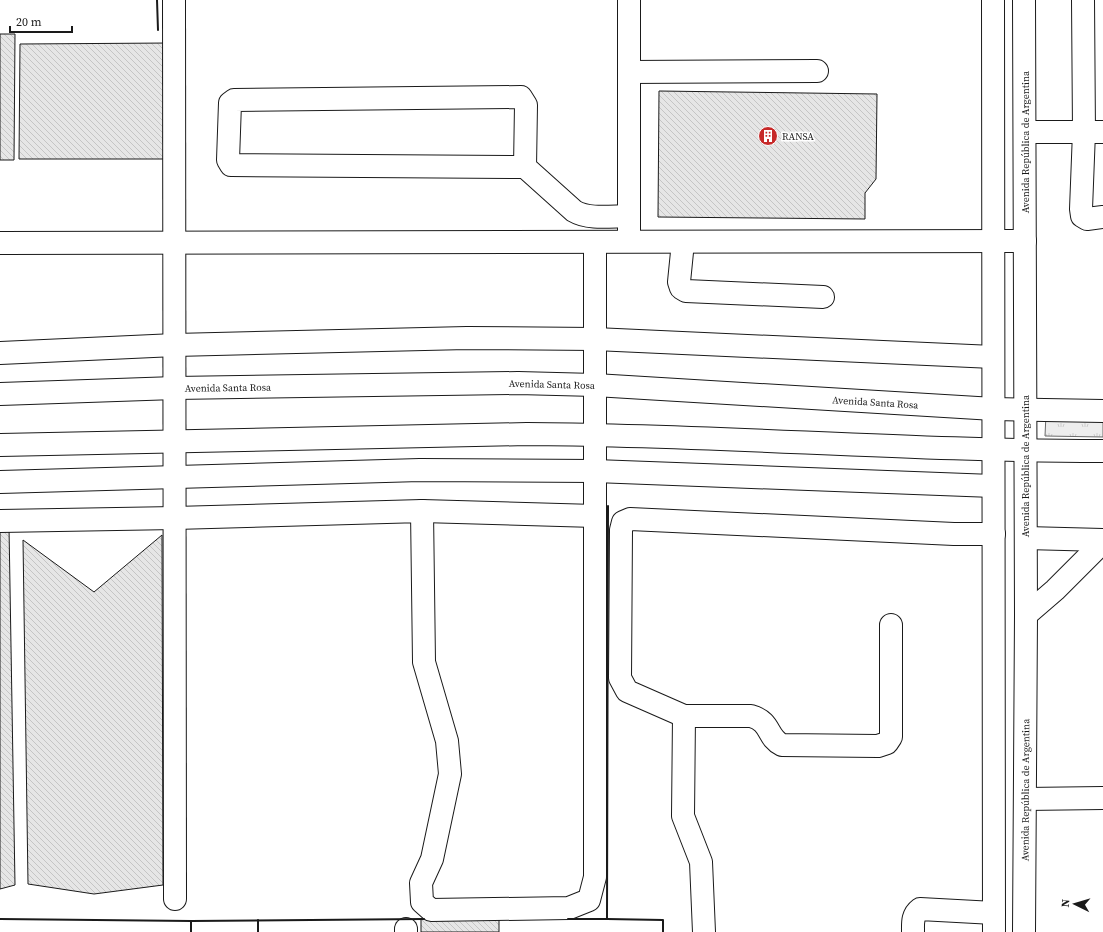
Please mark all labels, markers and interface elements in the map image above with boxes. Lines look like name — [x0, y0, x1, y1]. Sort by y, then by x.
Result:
scale bar — [10, 8, 72, 34]
text: 20 m — [16, 14, 42, 30]
street label: Avenida República de Argentina — [1019, 70, 1032, 213]
building icon: RANSA — [757, 125, 779, 147]
place label: RANSA — [782, 130, 814, 143]
street label: Avenida Santa Rosa — [509, 376, 596, 392]
street label: Avenida Santa Rosa — [185, 380, 272, 394]
street label: Avenida Santa Rosa — [832, 393, 920, 411]
street label: Avenida República de Argentina — [1019, 394, 1032, 537]
street label: Avenida República de Argentina — [1018, 718, 1032, 861]
north arrow — [1055, 884, 1095, 924]
text: N — [1058, 899, 1073, 908]

